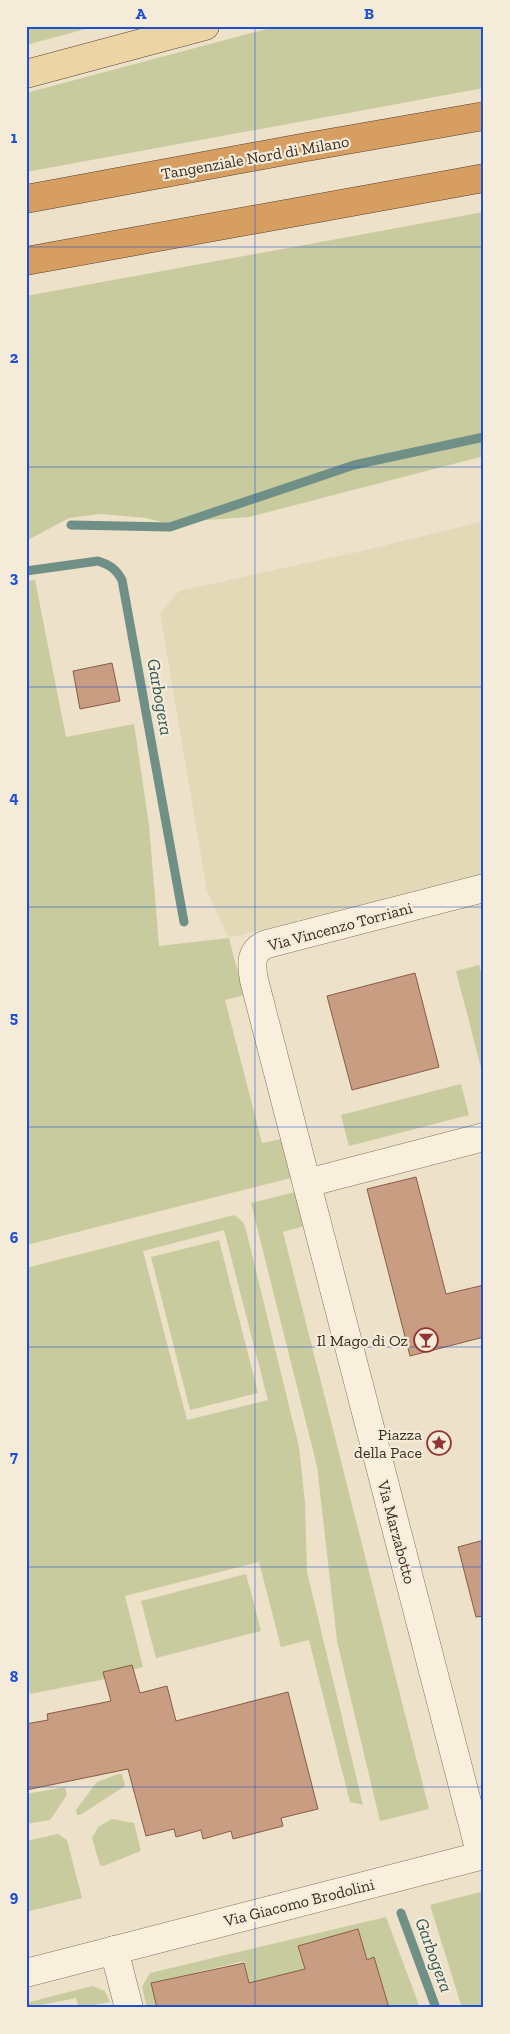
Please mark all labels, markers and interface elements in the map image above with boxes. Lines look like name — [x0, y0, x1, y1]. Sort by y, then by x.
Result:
text: A — [136, 4, 147, 23]
text: B — [364, 4, 374, 23]
text: 1 — [11, 128, 18, 147]
street label: Tangenziale Nord di Milano — [160, 132, 351, 183]
text: 2 — [10, 348, 19, 367]
text: 3 — [10, 568, 19, 587]
water label: Garbogera — [142, 657, 178, 737]
text: 4 — [9, 788, 19, 807]
street label: Via Vincenzo Torriani — [265, 898, 415, 955]
text: 5 — [10, 1008, 18, 1027]
text: 6 — [10, 1228, 19, 1247]
bar icon: Il Mago di Oz — [413, 1327, 439, 1353]
place label: Il Mago di Oz — [317, 1331, 408, 1350]
place label: Piazza della Pace — [354, 1425, 422, 1462]
place icon: Piazza della Pace — [426, 1430, 452, 1456]
text: 7 — [10, 1447, 18, 1466]
street label: Via Marzabotto — [373, 1477, 419, 1586]
text: 8 — [10, 1667, 19, 1686]
street label: Via Giacomo Brodolini — [221, 1874, 377, 1931]
text: 9 — [10, 1887, 19, 1906]
water label: Garbogera — [410, 1915, 458, 1995]

